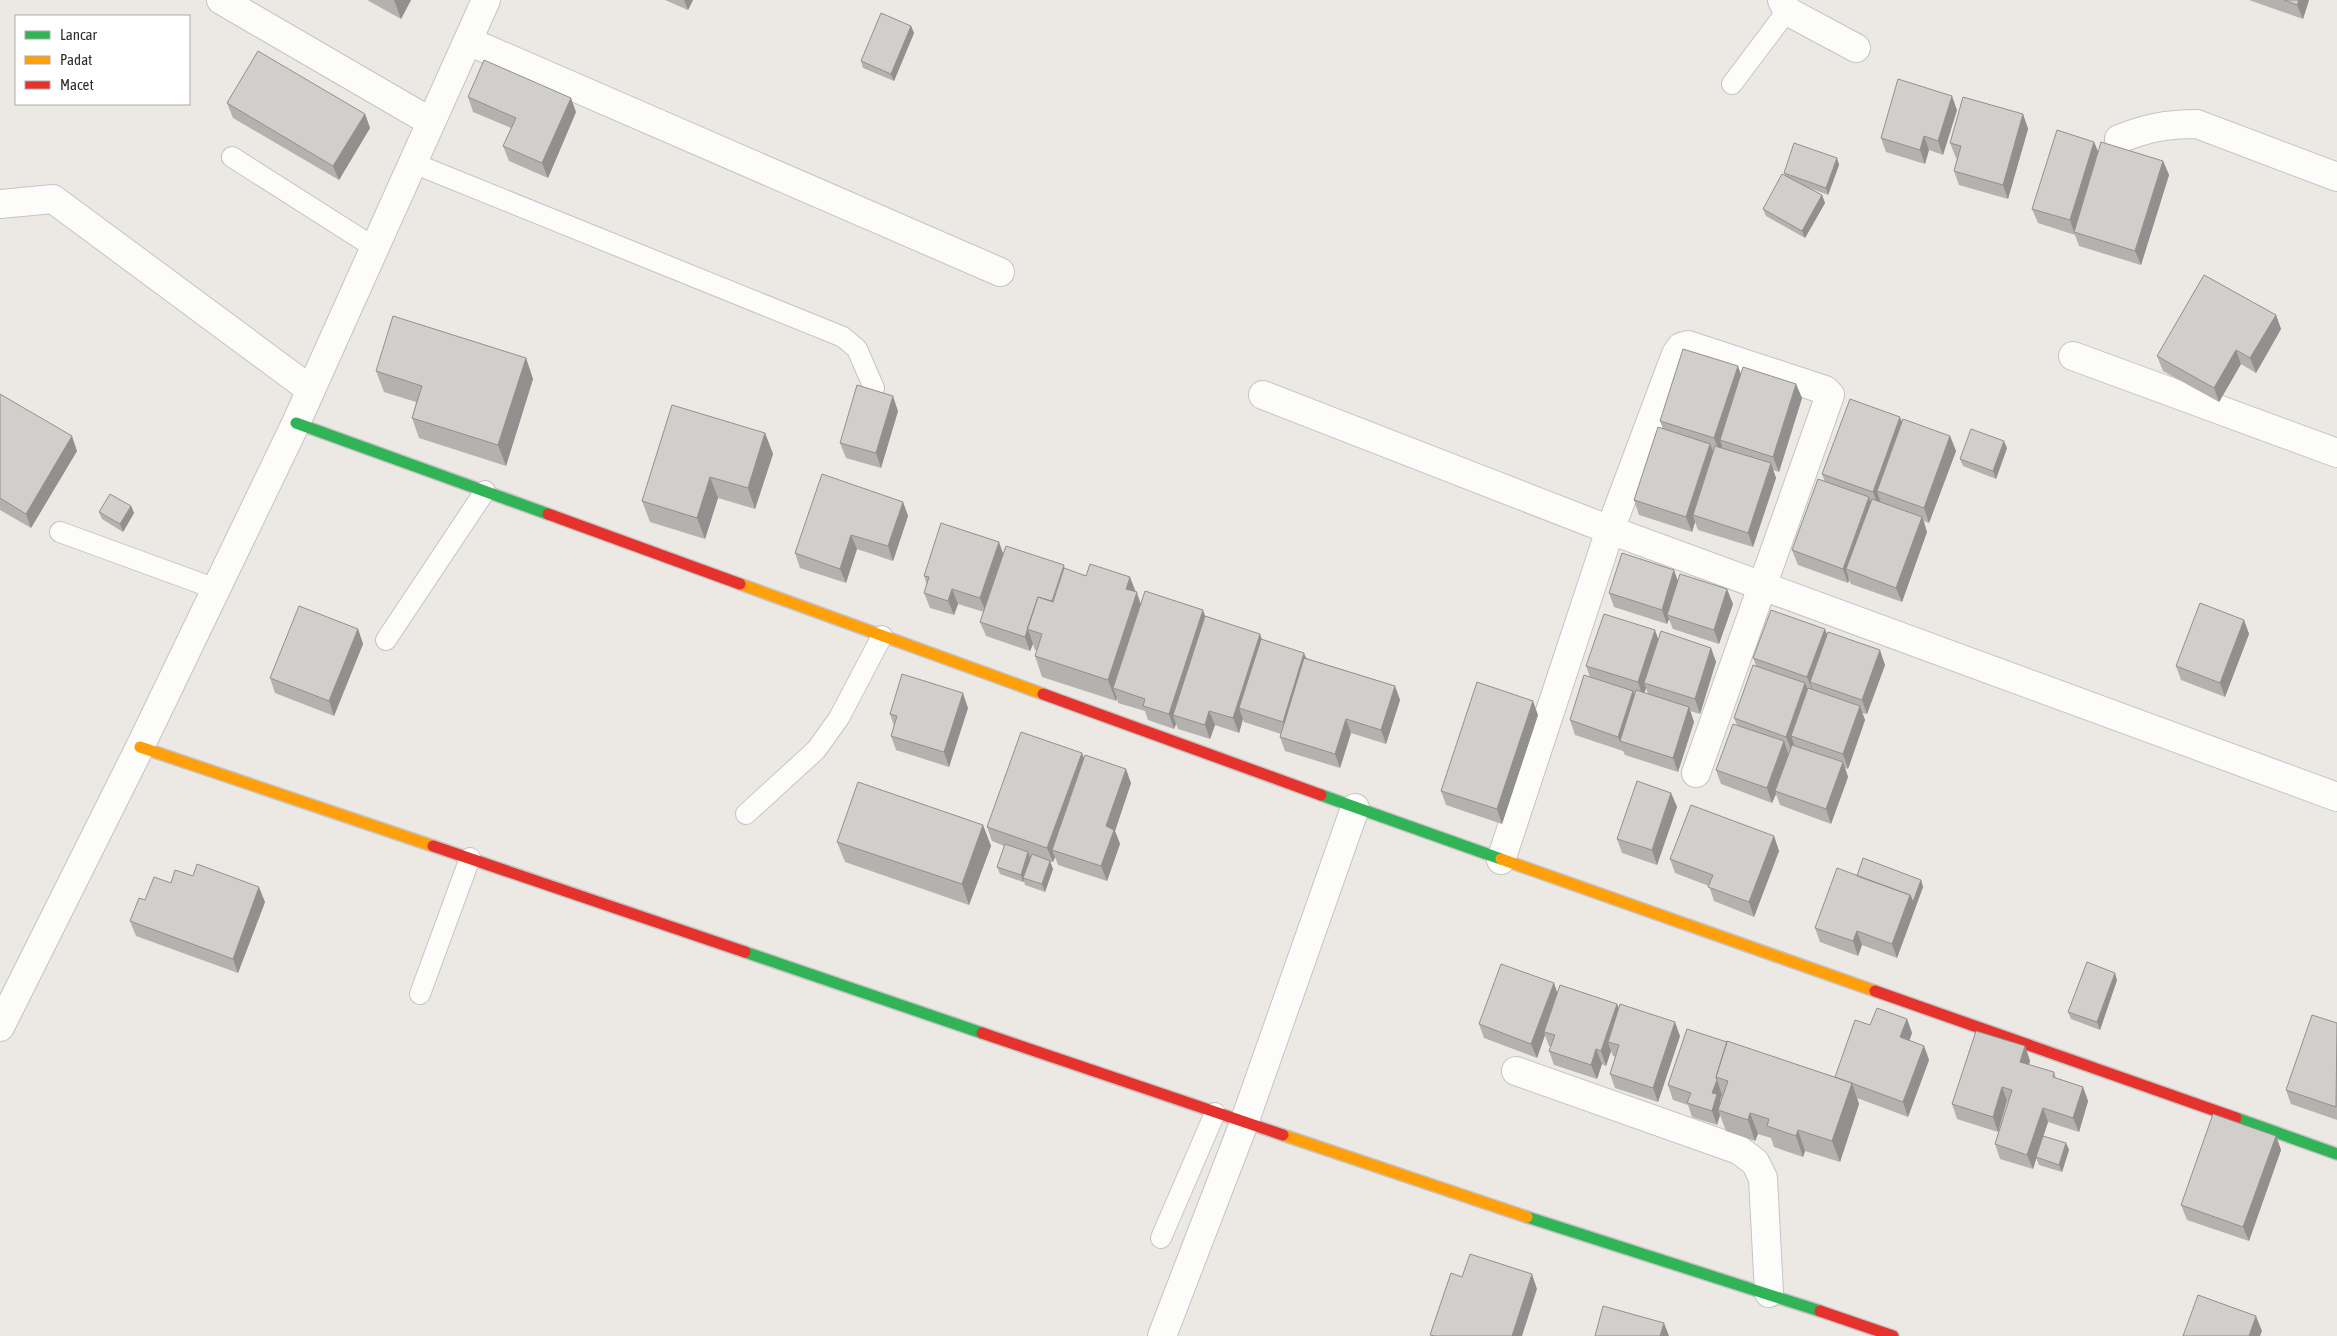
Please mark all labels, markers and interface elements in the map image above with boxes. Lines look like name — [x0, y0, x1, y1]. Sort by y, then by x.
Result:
legend — [15, 15, 190, 105]
text: Lancar — [60, 26, 98, 43]
text: Padat — [60, 51, 92, 68]
text: Macet — [60, 76, 94, 93]

